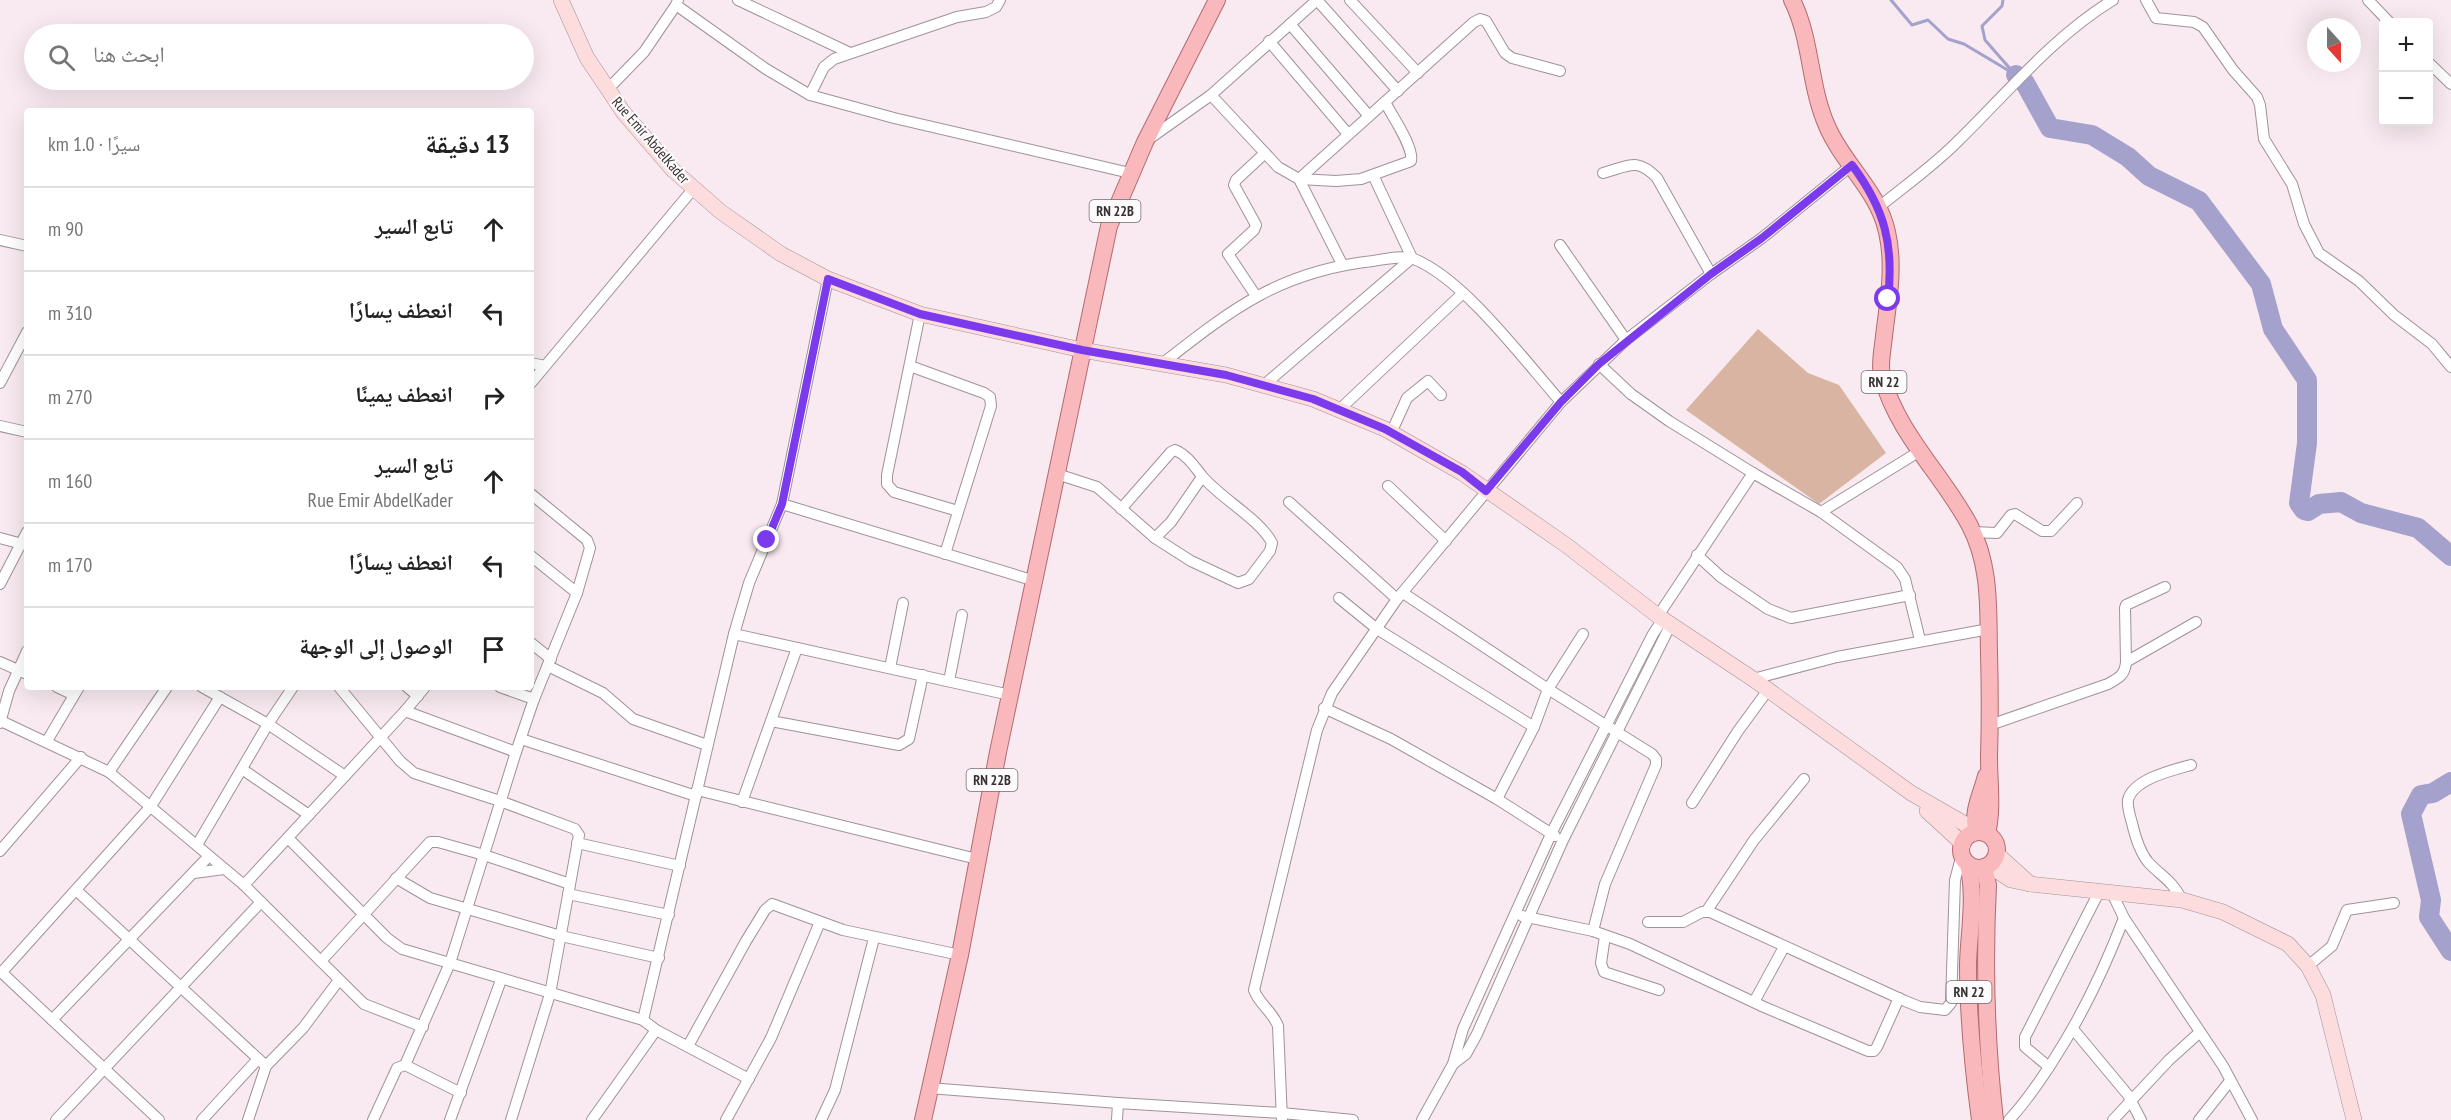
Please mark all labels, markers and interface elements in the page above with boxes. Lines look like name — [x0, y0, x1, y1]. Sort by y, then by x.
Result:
north arrow — [2307, 18, 2361, 72]
map controls — [2379, 18, 2433, 126]
button: + — [2379, 18, 2433, 72]
search box — [24, 24, 534, 90]
text: ابحث هنا — [93, 40, 165, 68]
icon: search — [45, 41, 78, 74]
button: − — [2379, 72, 2433, 126]
street label: Rue Emir AbdelKader — [608, 93, 695, 188]
text: 13 دقيقة — [425, 127, 510, 160]
text: سيرًا · 1.0 km — [48, 131, 141, 157]
road number: RN 22B — [1090, 200, 1140, 222]
text: تابع السير — [375, 212, 453, 240]
icon: ahead — [477, 213, 510, 246]
text: 90 m — [48, 216, 83, 242]
route start — [1874, 285, 1900, 311]
text: انعطف يسارًا — [349, 296, 453, 324]
icon: left — [477, 297, 510, 330]
text: 310 m — [48, 300, 92, 326]
road number: RN 22 — [1862, 371, 1906, 393]
text: انعطف يمينًا — [355, 380, 453, 408]
icon: right — [477, 381, 510, 414]
text: 270 m — [48, 384, 92, 410]
text: تابع السير — [375, 451, 453, 479]
icon: ahead — [477, 465, 510, 498]
text: 160 m — [48, 468, 92, 494]
text: Rue Emir AbdelKader — [308, 487, 453, 513]
route end — [753, 526, 779, 552]
text: انعطف يسارًا — [349, 548, 453, 576]
icon: left — [477, 549, 510, 582]
text: 170 m — [48, 552, 92, 578]
text: الوصول إلى الوجهة — [299, 632, 453, 660]
icon: arrive — [477, 633, 510, 666]
road number: RN 22B — [966, 769, 1018, 791]
road number: RN 22 — [1946, 981, 1992, 1003]

